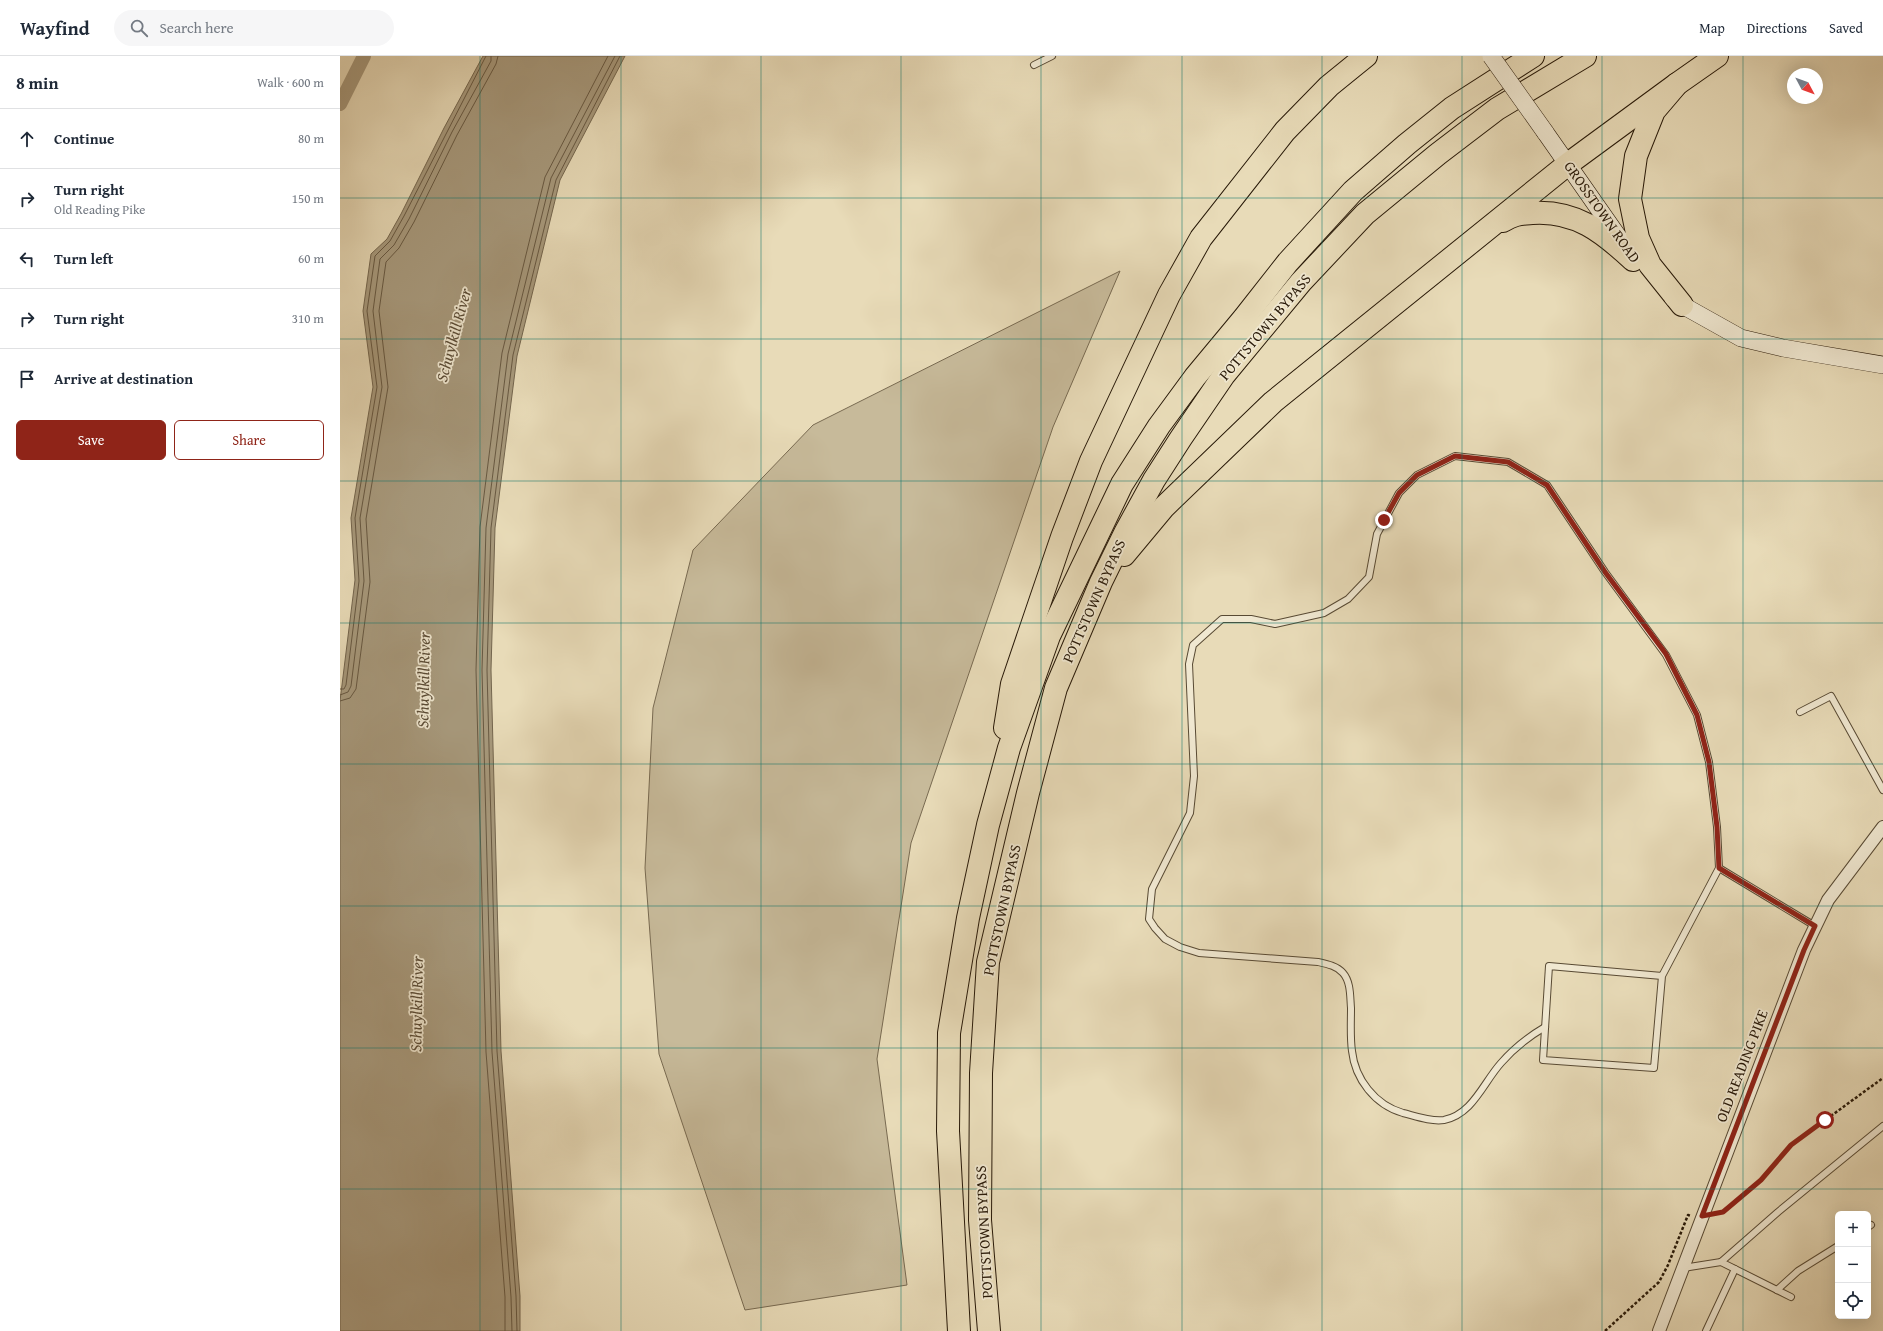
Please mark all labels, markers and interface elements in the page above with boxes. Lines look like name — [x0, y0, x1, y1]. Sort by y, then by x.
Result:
search box — [114, 10, 394, 46]
text: Wayfind — [20, 14, 90, 42]
icon: search — [128, 17, 150, 39]
text: Search here — [160, 17, 234, 38]
text: Map — [1699, 18, 1725, 38]
text: Directions — [1747, 18, 1807, 38]
text: Saved — [1829, 18, 1863, 38]
north arrow — [1787, 68, 1823, 104]
text: 8 min — [16, 70, 58, 95]
text: Walk · 600 m — [257, 73, 324, 92]
icon: ahead — [16, 128, 38, 150]
text: Continue — [54, 128, 115, 149]
text: 80 m — [298, 129, 324, 148]
street label: GROSSTOWN ROAD — [1559, 156, 1645, 267]
text: Turn right — [54, 179, 125, 200]
icon: right — [16, 188, 38, 210]
text: 150 m — [292, 189, 324, 208]
text: Old Reading Pike — [54, 200, 145, 219]
icon: left — [16, 248, 38, 270]
text: Turn left — [54, 248, 113, 269]
text: 60 m — [298, 249, 324, 268]
street label: POTTSTOWN BYPASS — [1214, 269, 1315, 384]
water label: Schuylkill River — [429, 285, 477, 384]
icon: right — [16, 308, 38, 330]
text: Turn right — [54, 308, 125, 329]
text: 310 m — [292, 309, 324, 328]
icon: arrive — [16, 368, 38, 390]
text: Arrive at destination — [54, 368, 193, 389]
button: Save — [16, 420, 166, 460]
button: Share — [174, 420, 324, 460]
route end — [1375, 511, 1393, 529]
street label: POTTSTOWN BYPASS — [1057, 536, 1130, 666]
water label: Schuylkill River — [410, 631, 436, 728]
street label: POTTSTOWN BYPASS — [977, 843, 1026, 977]
water label: Schuylkill River — [403, 955, 429, 1052]
street label: OLD READING PIKE — [1710, 1006, 1773, 1125]
route start — [1816, 1111, 1834, 1129]
street label: POTTSTOWN BYPASS — [970, 1165, 997, 1299]
map controls — [1835, 1211, 1871, 1319]
button: + — [1835, 1211, 1871, 1247]
button: − — [1835, 1247, 1871, 1283]
button: locate — [1835, 1283, 1871, 1319]

